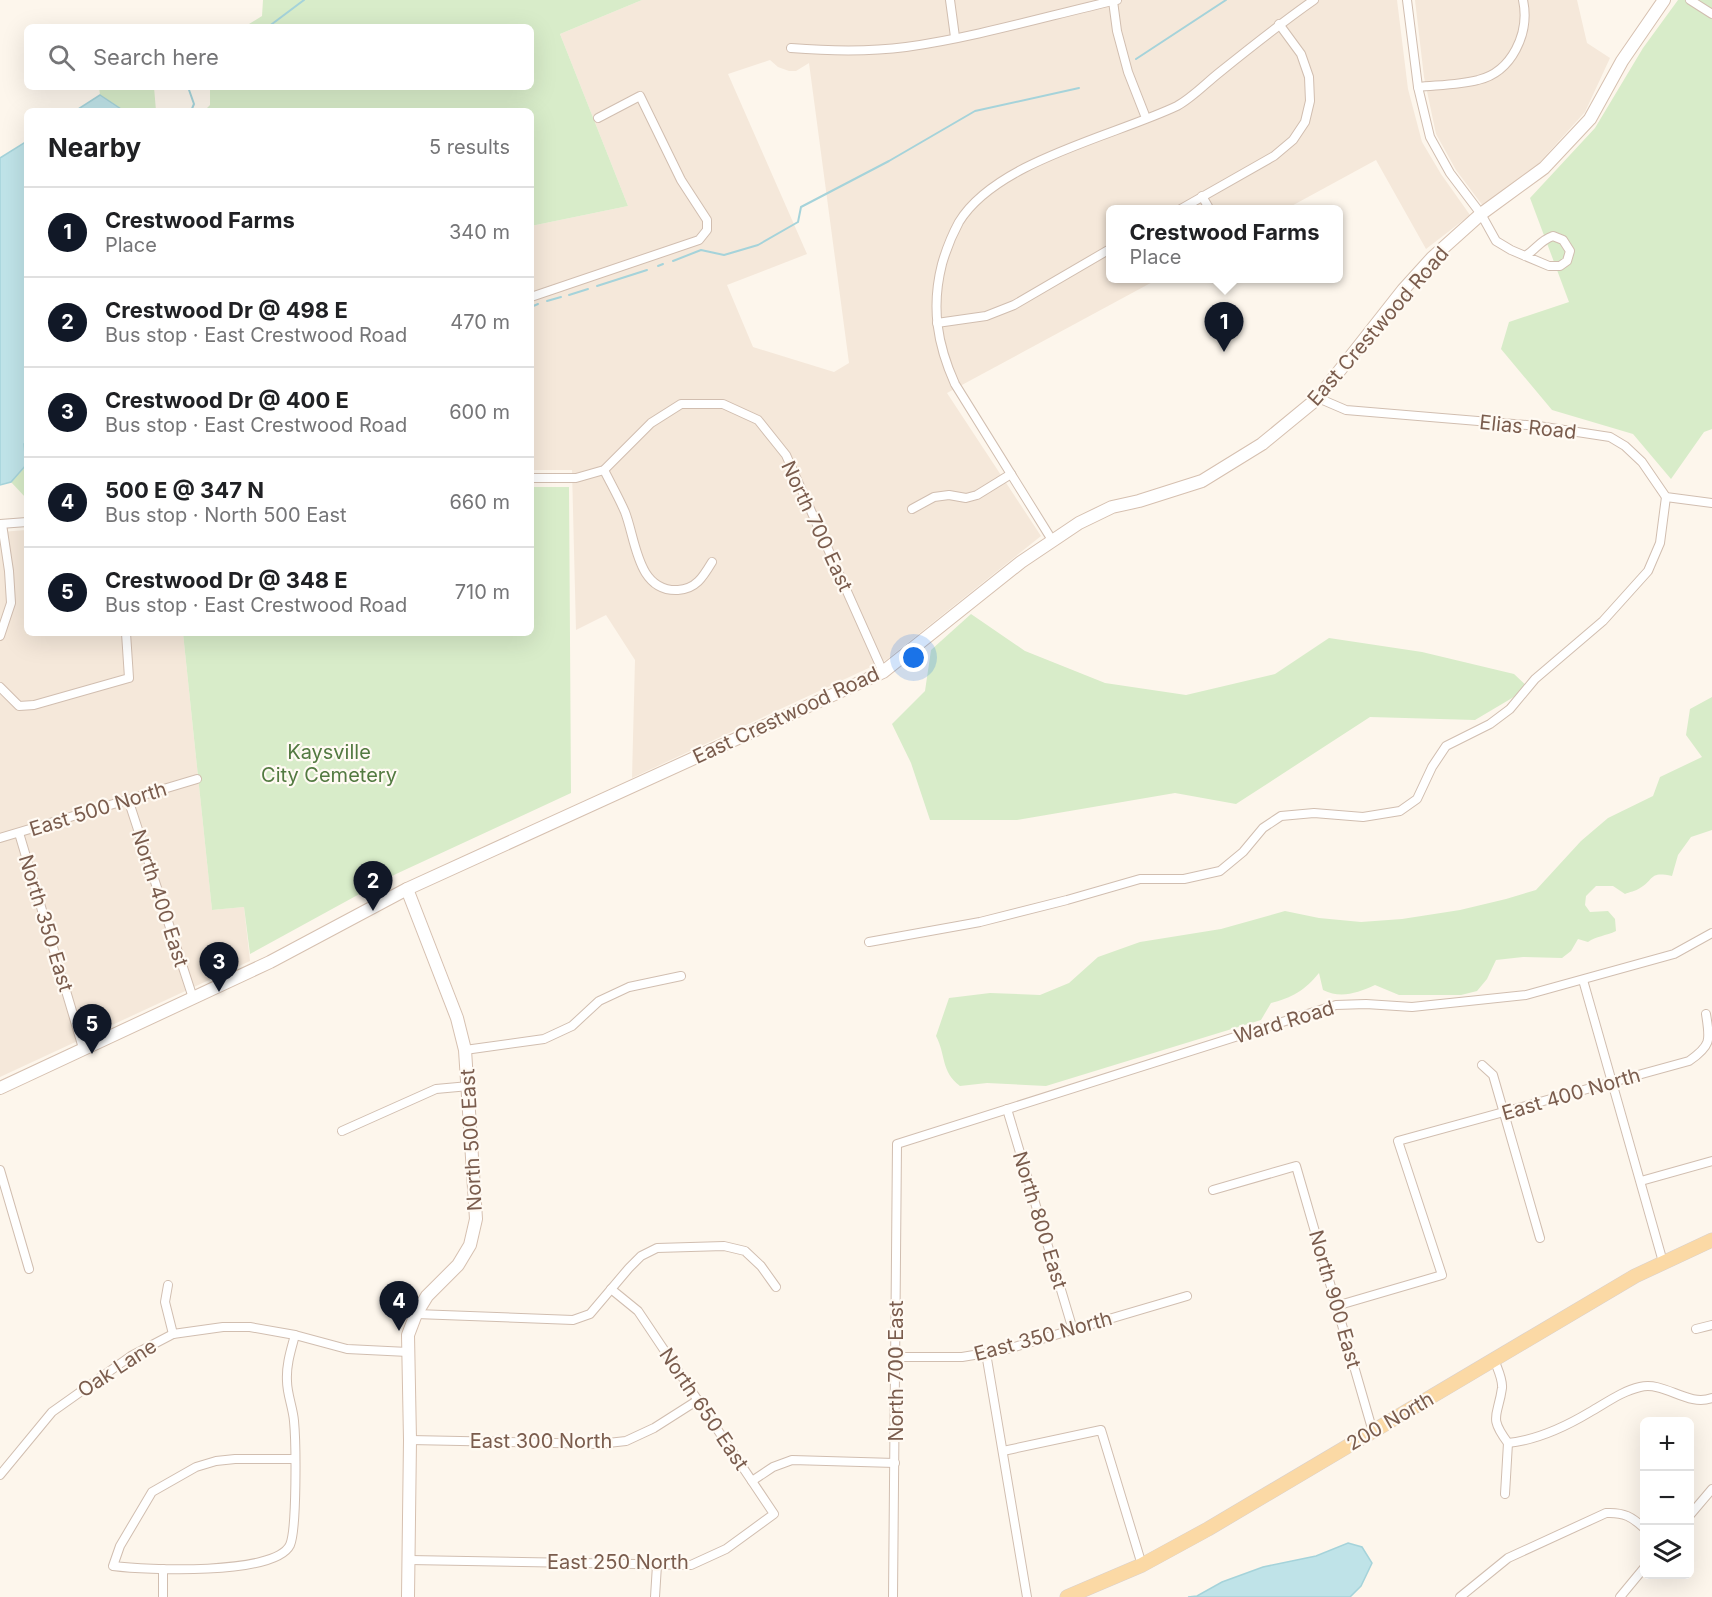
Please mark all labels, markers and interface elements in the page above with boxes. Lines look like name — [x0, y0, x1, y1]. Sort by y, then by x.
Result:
search box — [24, 24, 534, 90]
icon: search — [45, 41, 78, 74]
text: Search here — [93, 44, 219, 70]
text: Nearby — [48, 132, 141, 163]
text: 5 results — [429, 135, 510, 159]
popup — [1106, 205, 1343, 283]
text: Crestwood Farms — [105, 207, 295, 233]
text: Crestwood Farms — [1130, 219, 1319, 245]
text: 1 — [63, 220, 72, 244]
text: 340 m — [449, 220, 510, 244]
text: Place — [105, 233, 157, 257]
street label: East Crestwood Road — [1302, 242, 1454, 410]
text: Place — [1130, 245, 1181, 269]
text: Crestwood Dr @ 498 E — [105, 297, 348, 323]
pin: 1 — [1204, 302, 1244, 352]
text: 2 — [61, 310, 74, 334]
text: 470 m — [450, 310, 510, 334]
text: Bus stop · East Crestwood Road — [105, 323, 407, 347]
text: Crestwood Dr @ 400 E — [105, 387, 349, 413]
text: 3 — [61, 400, 74, 424]
text: 600 m — [449, 400, 510, 424]
street label: Elias Road — [1478, 410, 1578, 444]
text: Bus stop · East Crestwood Road — [105, 413, 407, 437]
street label: North 700 East — [776, 457, 858, 595]
text: 500 E @ 347 N — [105, 477, 264, 503]
text: 4 — [61, 490, 74, 514]
text: 660 m — [449, 490, 510, 514]
text: Bus stop · North 500 East — [105, 503, 347, 527]
text: Crestwood Dr @ 348 E — [105, 567, 348, 593]
text: 5 — [61, 580, 74, 604]
text: 710 m — [455, 580, 510, 604]
text: Bus stop · East Crestwood Road — [105, 593, 407, 617]
your location — [899, 643, 928, 672]
street label: East Crestwood Road — [689, 661, 883, 769]
park label: Kaysville City Cemetery — [261, 740, 397, 787]
street label: East 500 North — [26, 777, 170, 841]
street label: North 400 East — [126, 826, 194, 970]
street label: North 350 East — [14, 852, 78, 995]
pin: 2 — [354, 862, 392, 911]
pin: 3 — [200, 942, 238, 992]
street label: Ward Road — [1231, 995, 1337, 1049]
pin: 5 — [72, 1004, 112, 1054]
street label: East 400 North — [1499, 1063, 1643, 1125]
street label: North 500 East — [455, 1068, 487, 1212]
street label: North 800 East — [1008, 1148, 1072, 1292]
street label: North 900 East — [1304, 1227, 1366, 1371]
pin: 4 — [380, 1282, 418, 1331]
street label: North 700 East — [884, 1300, 908, 1442]
street label: East 350 North — [971, 1306, 1115, 1366]
street label: Oak Lane — [73, 1334, 161, 1402]
street label: North 650 East — [654, 1343, 754, 1475]
street label: 200 North — [1342, 1387, 1438, 1455]
map controls — [1640, 1417, 1694, 1579]
button: + — [1640, 1417, 1694, 1471]
street label: East 300 North — [470, 1429, 612, 1453]
button: − — [1640, 1471, 1694, 1525]
button: layers — [1640, 1525, 1694, 1579]
street label: East 250 North — [547, 1550, 689, 1574]

